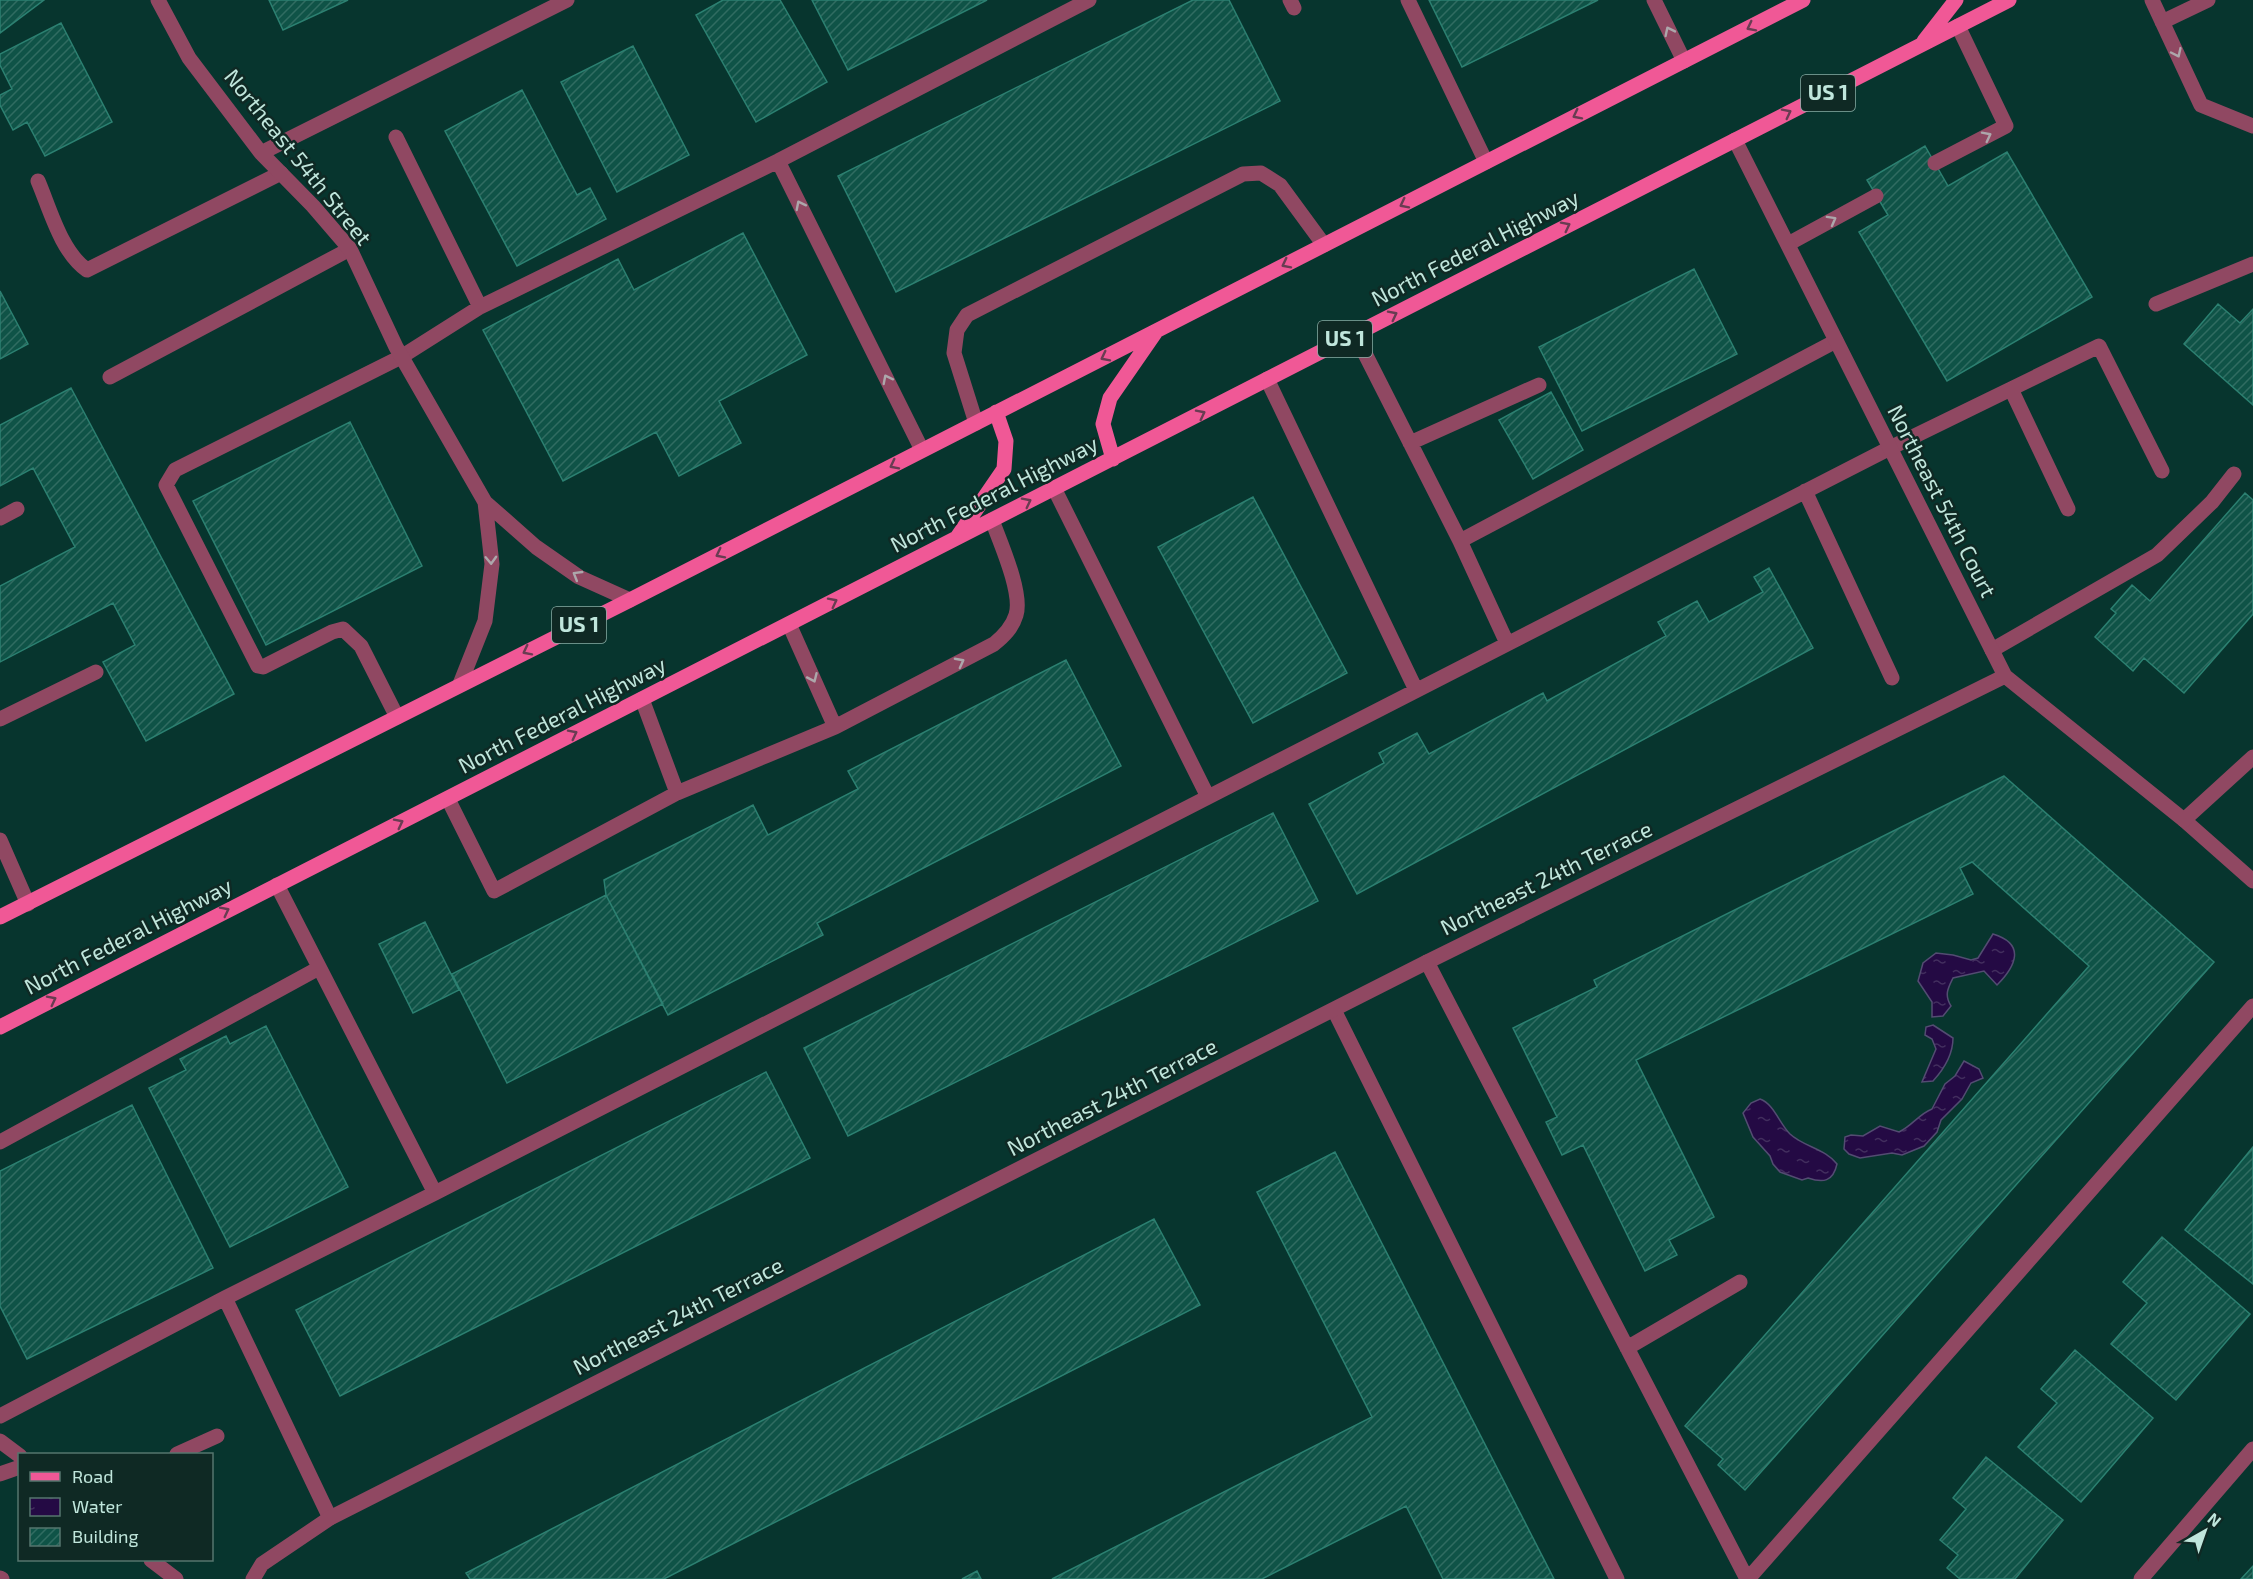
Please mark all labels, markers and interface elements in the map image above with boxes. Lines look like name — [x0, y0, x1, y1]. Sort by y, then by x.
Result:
one-way arrow — [1746, 19, 1757, 31]
one-way arrow — [1664, 26, 1676, 37]
one-way arrow — [2169, 47, 2181, 58]
street label: Northeast 54th Street — [220, 63, 378, 250]
road number: US 1 — [1801, 75, 1855, 111]
one-way arrow — [1573, 108, 1584, 120]
one-way arrow — [1780, 109, 1791, 121]
one-way arrow — [1980, 132, 1991, 144]
street label: North Federal Highway — [1366, 183, 1583, 311]
one-way arrow — [1399, 197, 1410, 208]
one-way arrow — [795, 200, 807, 211]
one-way arrow — [1826, 216, 1836, 227]
one-way arrow — [1560, 222, 1571, 233]
one-way arrow — [1282, 257, 1293, 268]
one-way arrow — [1386, 311, 1397, 322]
road number: US 1 — [1318, 321, 1372, 357]
one-way arrow — [1100, 350, 1111, 361]
one-way arrow — [883, 375, 894, 385]
street label: Northeast 54th Court — [1883, 400, 2003, 601]
one-way arrow — [1194, 409, 1205, 421]
street label: North Federal Highway — [885, 429, 1102, 557]
one-way arrow — [889, 458, 900, 469]
one-way arrow — [1021, 498, 1032, 510]
one-way arrow — [715, 546, 726, 558]
one-way arrow — [484, 556, 497, 565]
one-way arrow — [573, 570, 583, 582]
one-way arrow — [826, 598, 837, 609]
road number: US 1 — [552, 607, 606, 643]
one-way arrow — [523, 644, 534, 655]
street label: North Federal Highway — [453, 650, 670, 778]
one-way arrow — [953, 658, 964, 669]
one-way arrow — [806, 671, 818, 682]
one-way arrow — [567, 730, 578, 742]
street label: Northeast 24th Terrace — [1436, 815, 1656, 940]
one-way arrow — [393, 819, 404, 830]
street label: North Federal Highway — [19, 871, 236, 999]
one-way arrow — [219, 907, 230, 918]
one-way arrow — [46, 996, 56, 1007]
street label: Northeast 24th Terrace — [1002, 1032, 1221, 1160]
street label: Northeast 24th Terrace — [568, 1251, 787, 1379]
legend — [18, 1453, 213, 1561]
text: Road — [72, 1465, 113, 1487]
text: Water — [72, 1495, 122, 1517]
north arrow — [2175, 1501, 2235, 1561]
text: N — [2204, 1508, 2225, 1530]
text: Building — [72, 1525, 139, 1547]

